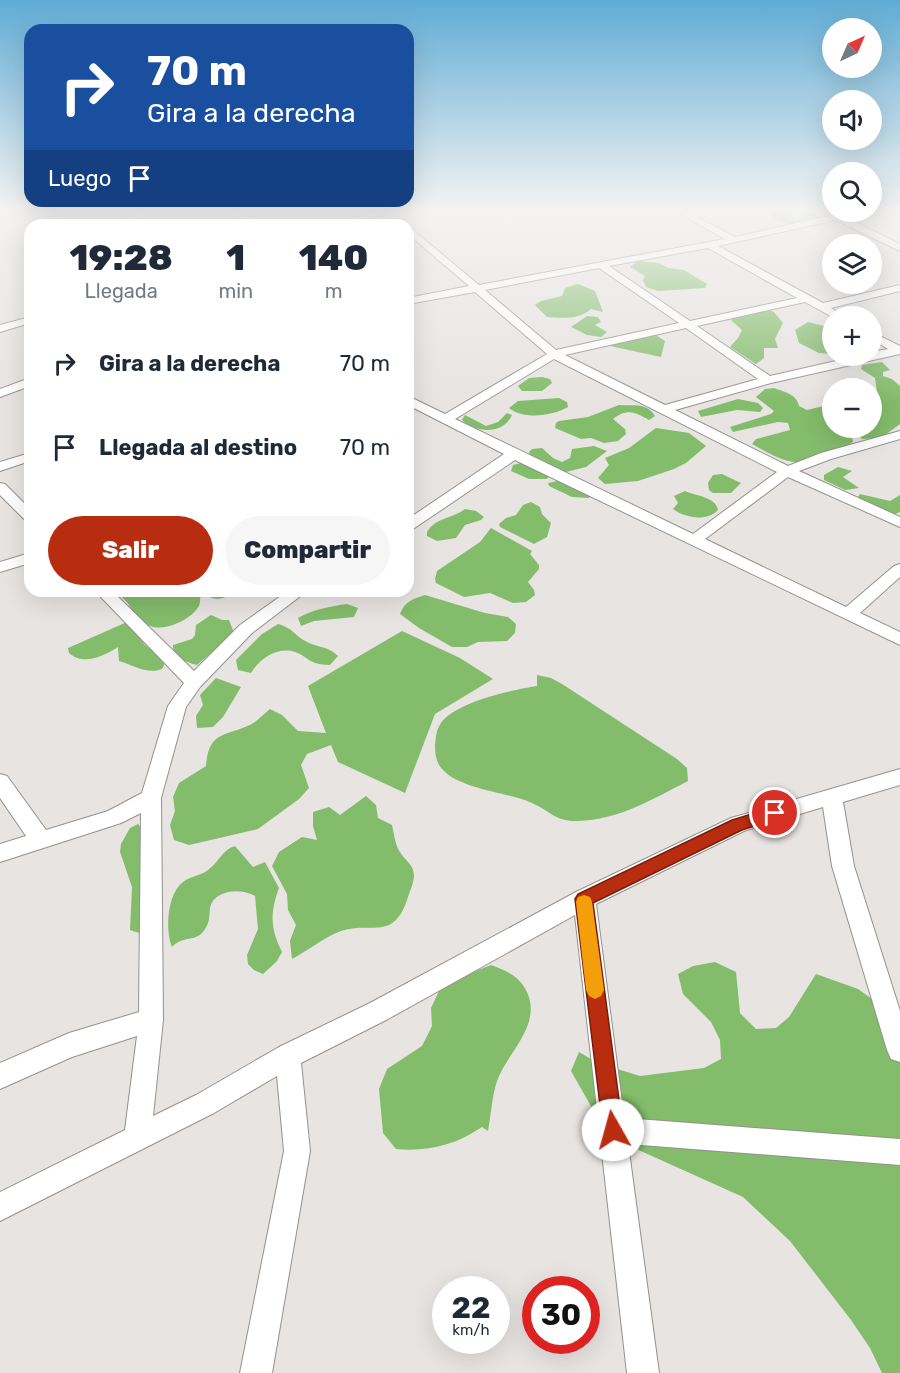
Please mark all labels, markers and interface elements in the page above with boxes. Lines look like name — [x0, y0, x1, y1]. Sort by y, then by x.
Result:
north arrow — [822, 18, 882, 78]
map controls — [822, 18, 882, 438]
text: 70 m — [147, 46, 247, 96]
icon: right — [48, 48, 126, 126]
button: sound — [822, 90, 882, 150]
text: Gira a la derecha — [147, 97, 356, 129]
icon: arrive — [123, 162, 156, 195]
button: search — [822, 162, 882, 222]
text: Luego — [48, 165, 111, 192]
button: layers — [822, 234, 882, 294]
text: 19:28 — [70, 236, 173, 279]
text: 1 — [226, 236, 245, 279]
text: 140 — [299, 236, 368, 279]
text: Llegada — [85, 279, 158, 303]
text: min — [218, 279, 253, 303]
text: m — [325, 279, 342, 303]
button: + — [822, 306, 882, 366]
icon: right — [48, 347, 81, 380]
text: Gira a la derecha — [99, 350, 280, 377]
text: 70 m — [340, 350, 390, 377]
button: − — [822, 378, 882, 438]
icon: arrive — [48, 431, 81, 464]
text: Llegada al destino — [99, 434, 297, 461]
text: 70 m — [340, 434, 390, 461]
button: Salir — [48, 516, 213, 585]
button: Compartir — [225, 516, 390, 585]
pin — [749, 787, 800, 838]
icon: arrive — [758, 796, 791, 829]
position arrow — [581, 1098, 645, 1162]
speed limit sign: 30 — [522, 1276, 600, 1354]
text: 22 — [452, 1290, 491, 1326]
text: km/h — [452, 1321, 490, 1339]

